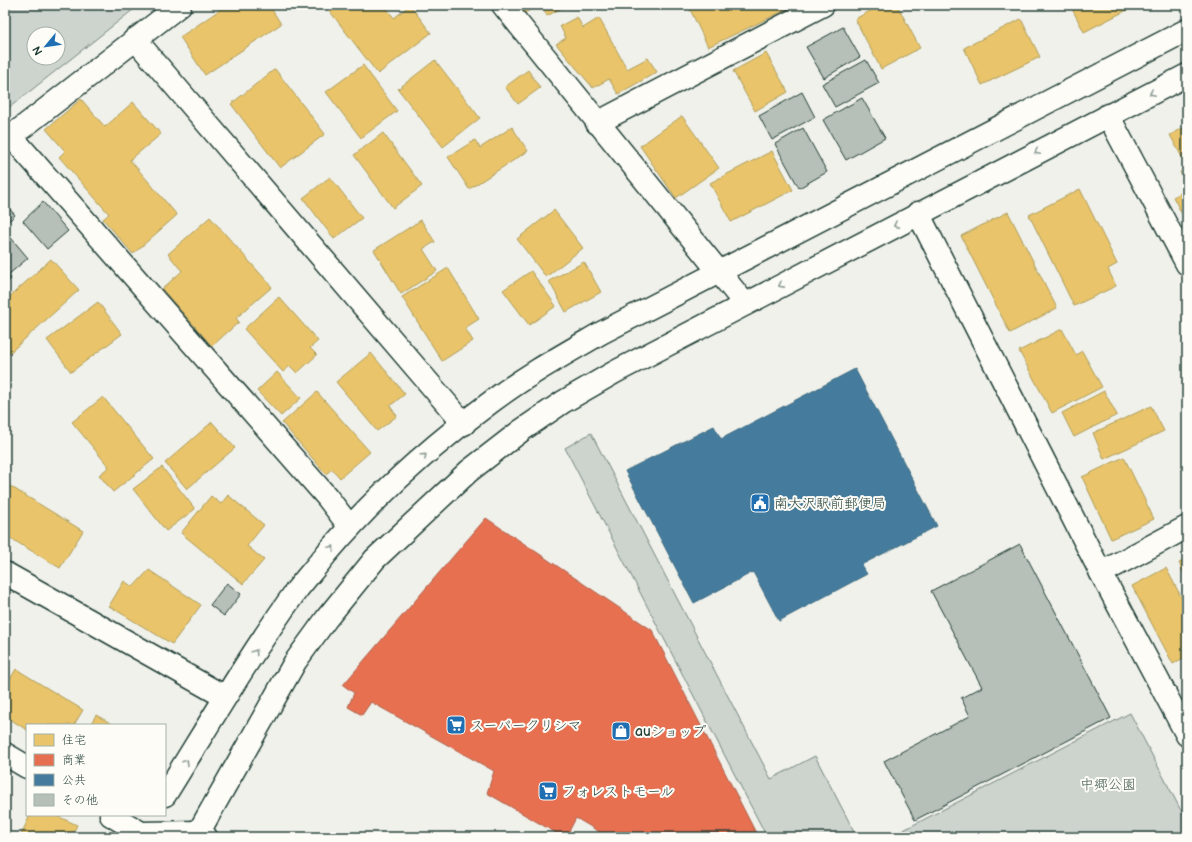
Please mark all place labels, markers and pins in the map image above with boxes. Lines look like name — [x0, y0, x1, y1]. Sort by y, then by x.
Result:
public building icon: 南大沢駅前郵便局 — [749, 492, 771, 514]
place label: 南大沢駅前郵便局 — [774, 495, 886, 512]
supermarket icon: スーパークリシマ — [445, 714, 467, 736]
place label: スーパークリシマ — [470, 717, 581, 734]
shop icon: auショップ — [610, 720, 632, 742]
place label: auショップ — [635, 723, 706, 740]
supermarket icon: フォレストモール — [537, 780, 559, 802]
place label: フォレストモール — [562, 783, 674, 800]

